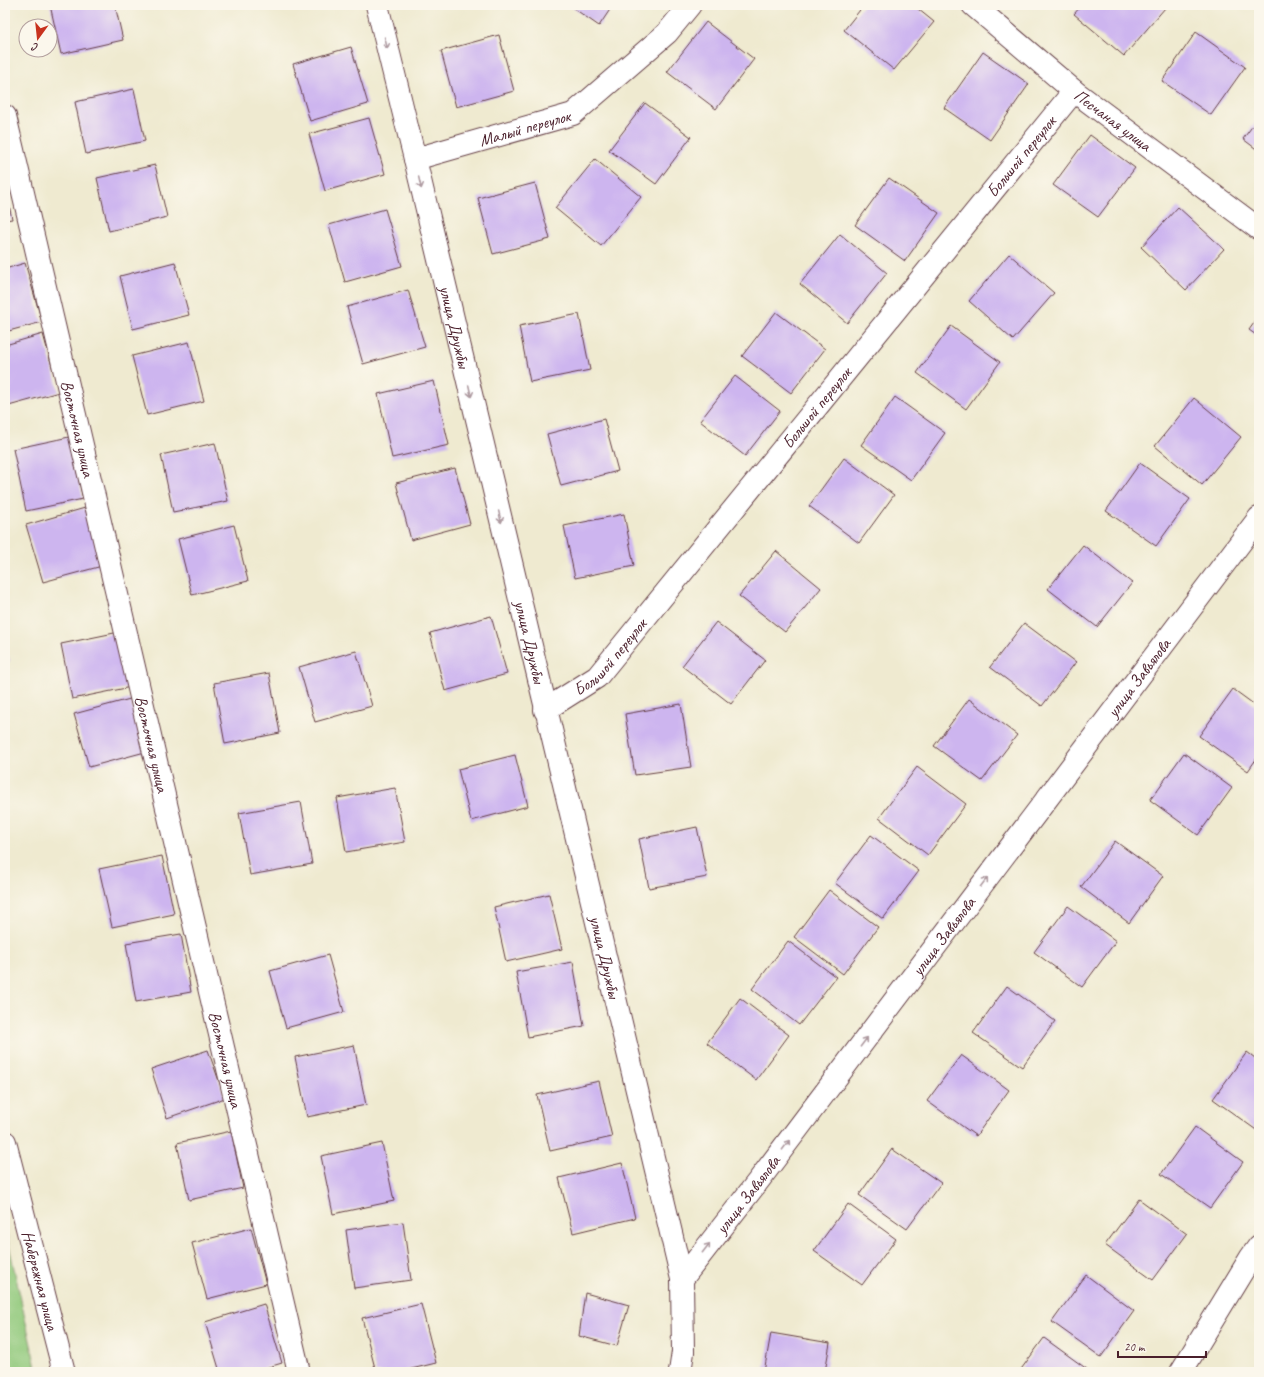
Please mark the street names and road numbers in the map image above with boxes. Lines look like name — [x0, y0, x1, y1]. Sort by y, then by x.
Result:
street label: Песчаная улица — [1070, 85, 1156, 157]
street label: Малый переулок — [477, 105, 574, 151]
street label: Большой переулок — [982, 110, 1062, 201]
street label: улица Дружбы — [434, 282, 475, 372]
street label: Большой переулок — [777, 362, 857, 453]
street label: Восточная улица — [56, 378, 99, 481]
street label: улица Дружбы — [509, 598, 550, 687]
street label: Большой переулок — [570, 613, 653, 700]
street label: улица Завьялова — [1102, 633, 1176, 722]
street label: Восточная улица — [130, 694, 173, 796]
street label: улица Завьялова — [907, 892, 981, 981]
street label: улица Дружбы — [585, 913, 625, 1002]
street label: Восточная улица — [204, 1009, 247, 1111]
street label: улица Завьялова — [711, 1150, 786, 1239]
street label: Набережная улица — [17, 1229, 63, 1334]

